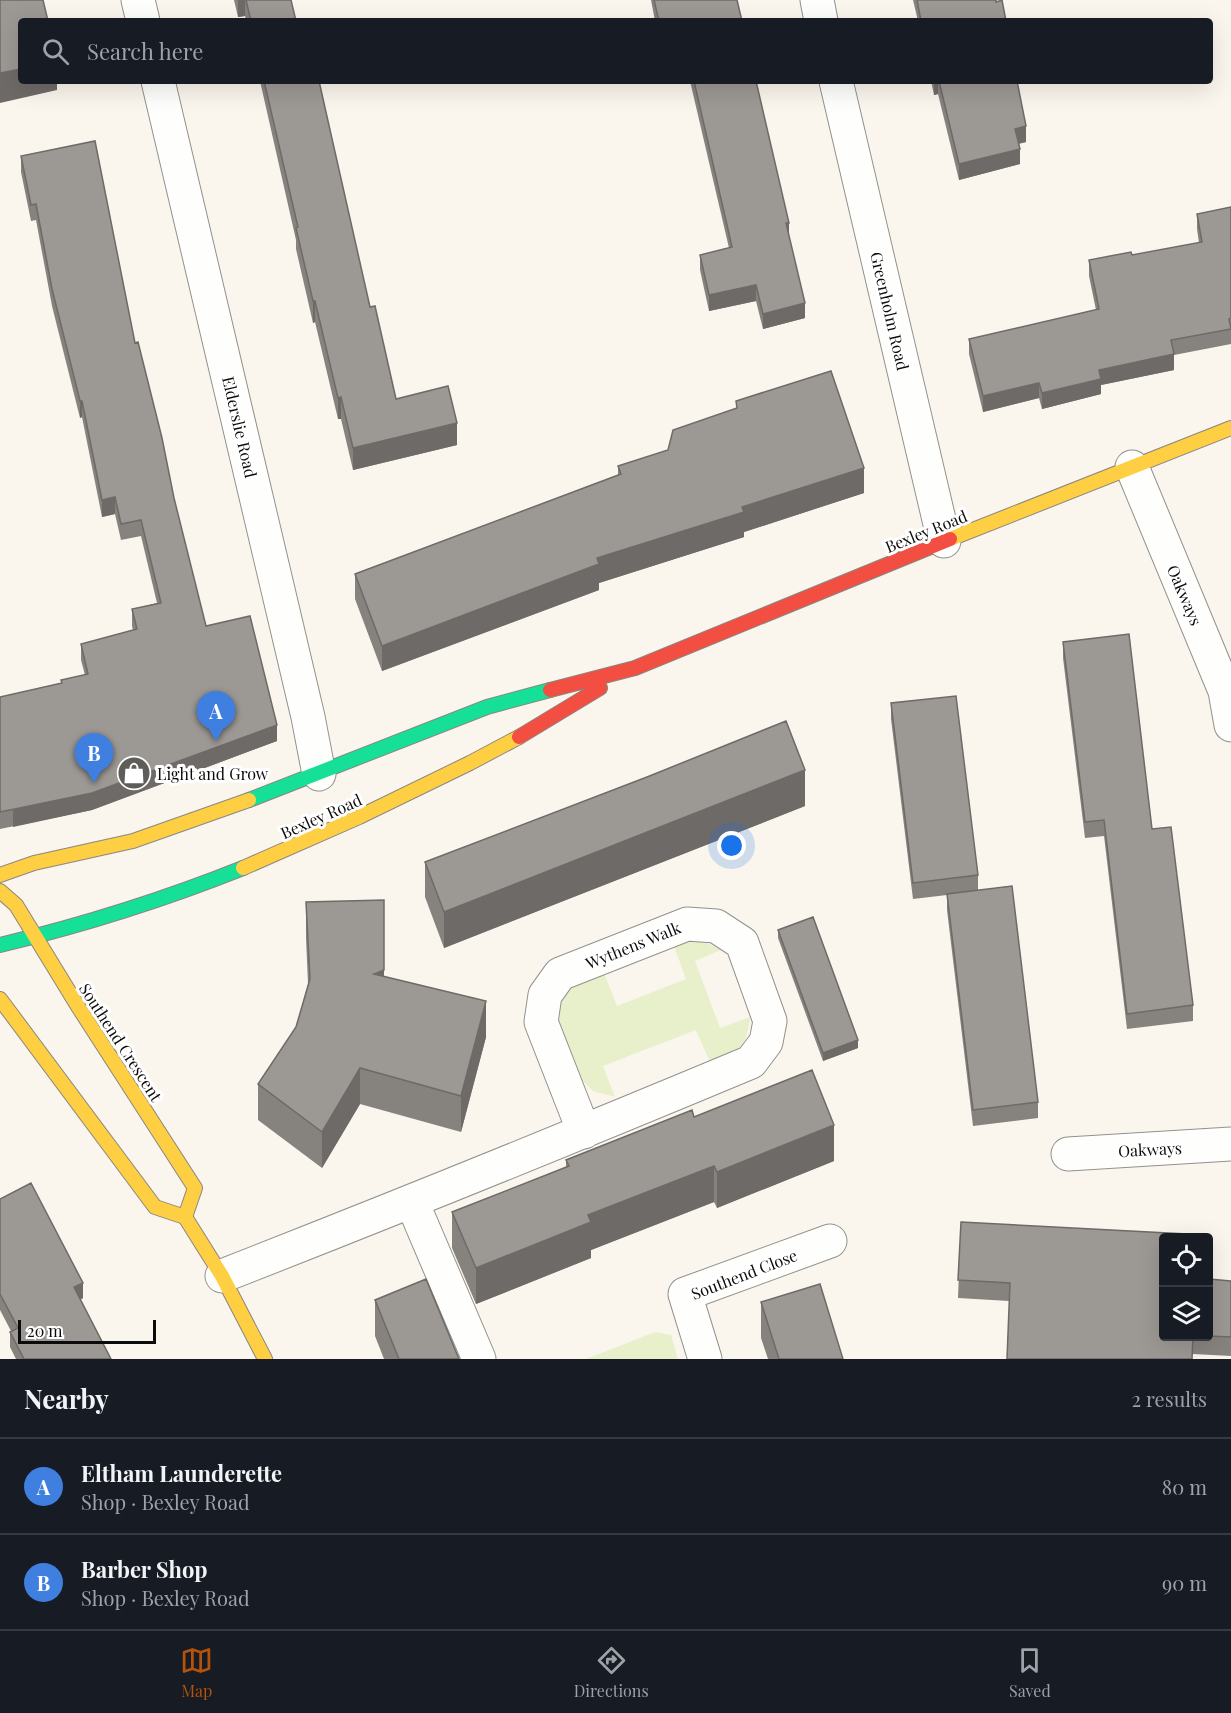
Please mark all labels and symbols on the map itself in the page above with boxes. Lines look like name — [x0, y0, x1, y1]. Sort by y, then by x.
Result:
street label: Greenholm Road — [866, 250, 914, 372]
street label: Elderslie Road — [218, 374, 262, 480]
street label: Bexley Road — [882, 505, 970, 557]
street label: Oakways — [1163, 562, 1207, 628]
pin: A — [196, 692, 236, 741]
pin: B — [74, 734, 113, 783]
shop icon: Light and Grow — [116, 755, 152, 791]
place label: Light and Grow — [157, 763, 269, 784]
street label: Bexley Road — [277, 789, 365, 843]
your location — [717, 831, 746, 860]
street label: Wythens Walk — [582, 916, 684, 974]
street label: Southend Crescent — [75, 979, 167, 1105]
street label: Oakways — [1118, 1137, 1182, 1161]
street label: Southend Close — [688, 1244, 800, 1304]
scale bar — [18, 1317, 156, 1344]

